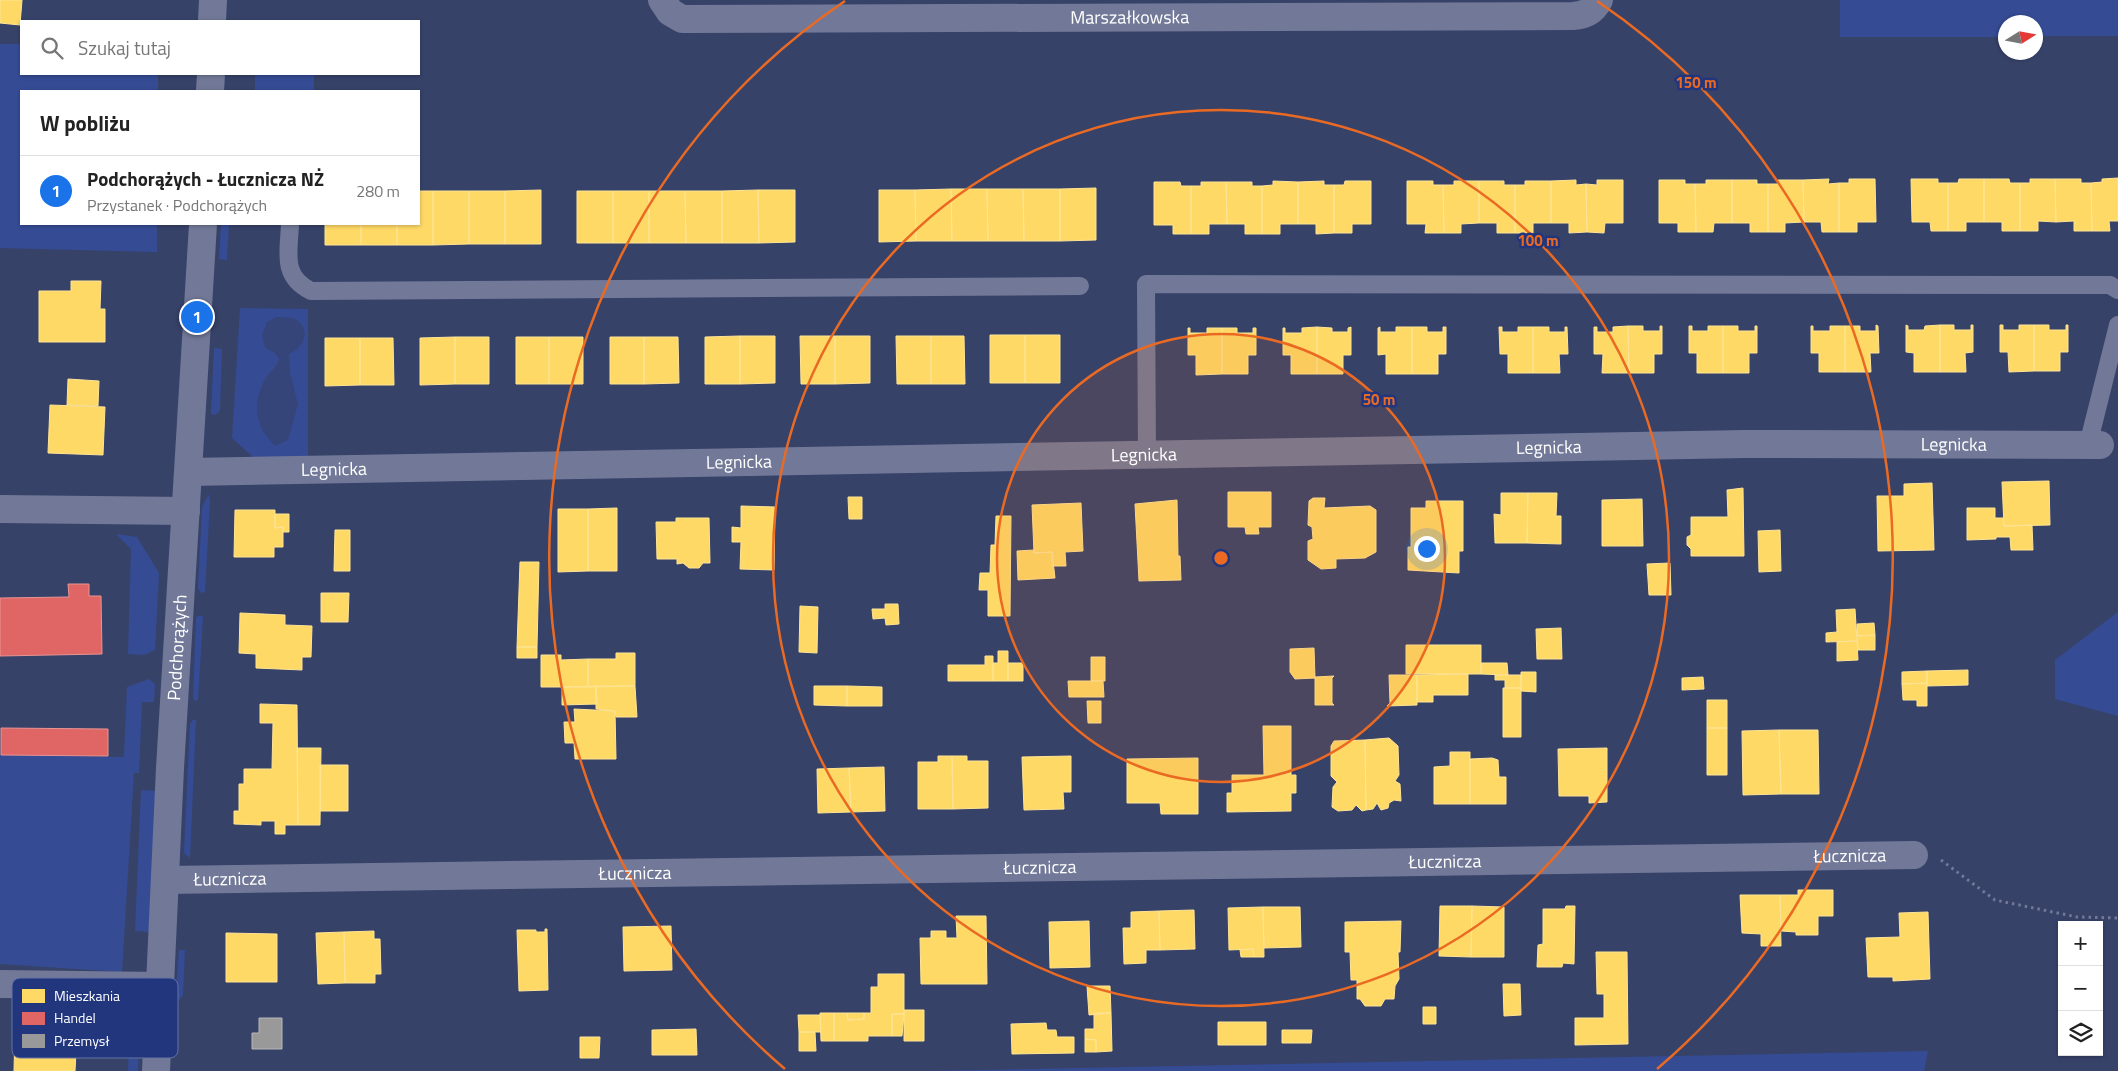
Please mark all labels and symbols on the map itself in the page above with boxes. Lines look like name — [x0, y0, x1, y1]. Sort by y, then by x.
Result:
street label: Marszałkowska — [1070, 3, 1189, 31]
north arrow — [1998, 15, 2043, 60]
text: 150 m — [1675, 71, 1717, 94]
text: 100 m — [1517, 229, 1559, 252]
pin: 1 — [181, 298, 213, 336]
text: 50 m — [1363, 388, 1395, 411]
street label: Legnicka — [1921, 430, 1987, 458]
street label: Legnicka — [1516, 433, 1582, 461]
street label: Legnicka — [1111, 440, 1177, 468]
street label: Legnicka — [706, 448, 772, 476]
street label: Legnicka — [301, 455, 367, 483]
your location — [1414, 536, 1440, 562]
centre of rings — [1212, 549, 1230, 567]
street label: Podchorążych — [160, 594, 193, 701]
street label: Łucznicza — [1812, 841, 1886, 869]
street label: Łucznicza — [1407, 847, 1482, 875]
street label: Łucznicza — [1002, 853, 1077, 881]
street label: Łucznicza — [597, 859, 672, 887]
street label: Łucznicza — [192, 865, 267, 893]
legend — [12, 978, 178, 1058]
text: Mieszkania — [54, 985, 120, 1006]
text: Handel — [54, 1007, 96, 1028]
text: Przemysł — [54, 1030, 110, 1051]

